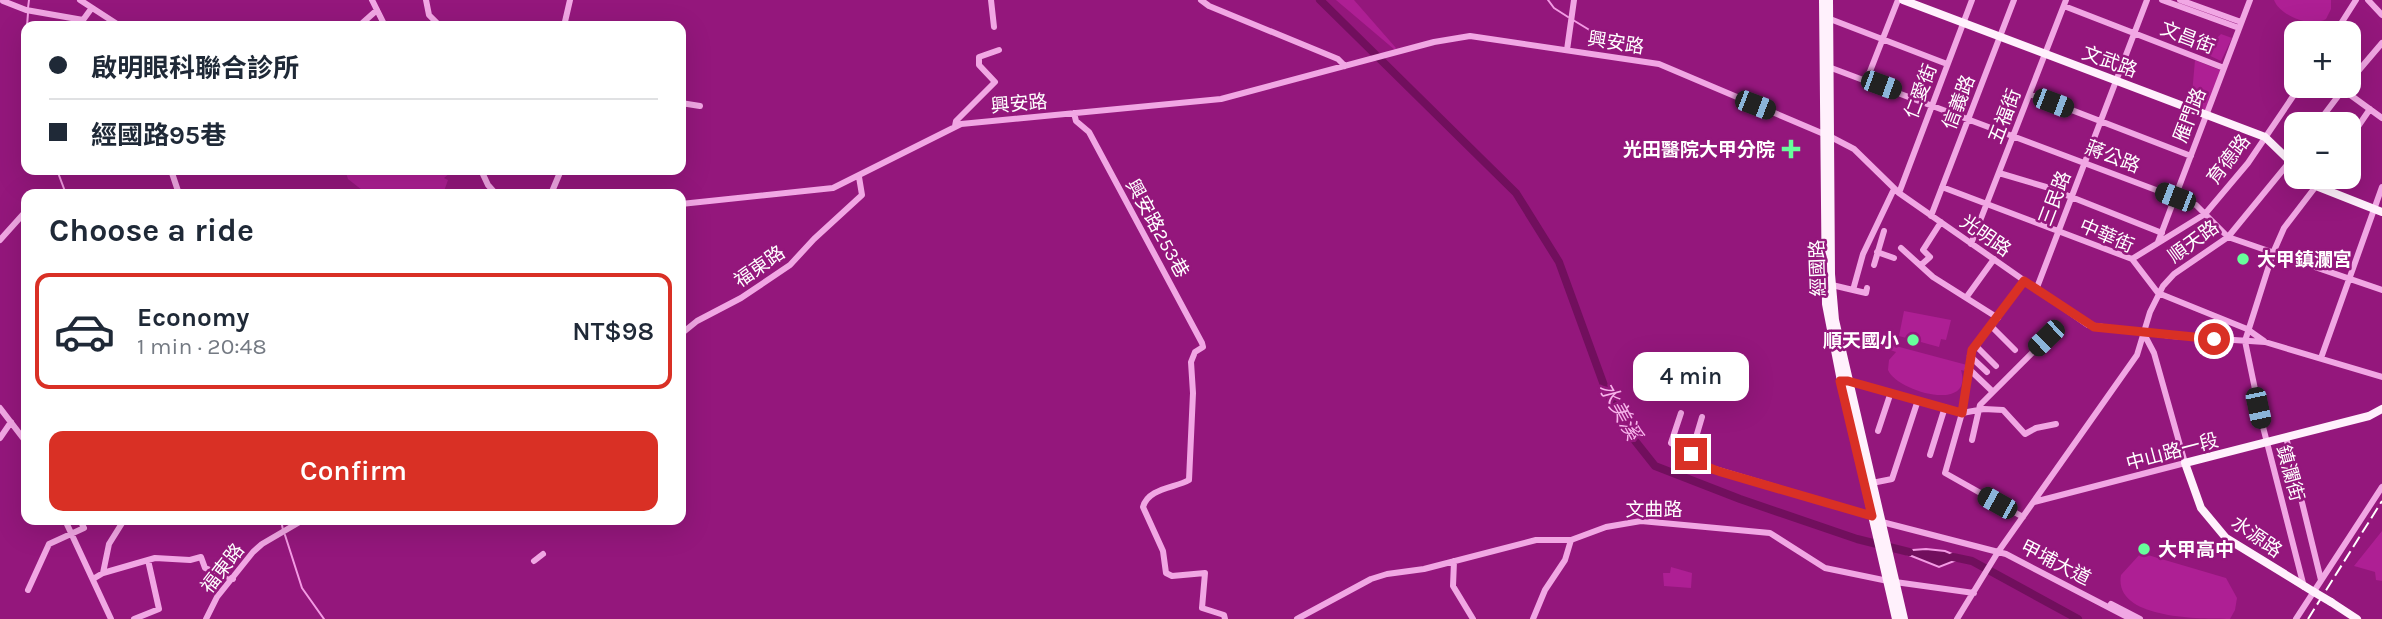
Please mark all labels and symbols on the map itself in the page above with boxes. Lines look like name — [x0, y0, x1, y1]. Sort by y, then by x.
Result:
street label: 文昌街 — [2157, 17, 2218, 58]
street label: 興安路 — [1586, 28, 1646, 58]
street label: 文武路 — [2079, 42, 2140, 82]
street label: 仁愛街 — [1900, 61, 1941, 122]
car — [1858, 68, 1905, 102]
street label: 信義路 — [1938, 72, 1979, 133]
street label: 雁門路 — [2169, 85, 2210, 146]
street label: 五福街 — [1984, 86, 2025, 147]
car — [2030, 86, 2077, 120]
car — [1732, 88, 1779, 122]
street label: 興安路 — [990, 91, 1048, 117]
street label: 育德路 — [2203, 130, 2255, 189]
street label: 蔣公路 — [2082, 136, 2143, 177]
place label: 光田醫院大甲分院 — [1623, 139, 1775, 161]
marker: 光田醫院大甲分院 — [1781, 139, 1801, 159]
street label: 三民路 — [2034, 168, 2075, 229]
street label: 興安路253巷 — [1121, 175, 1193, 281]
car — [2152, 180, 2199, 214]
street label: 光明路 — [1956, 210, 2015, 261]
street label: 中華街 — [2076, 215, 2137, 257]
street label: 順天路 — [2164, 216, 2223, 267]
street label: 經國路 — [1806, 239, 1830, 297]
street label: 福東路 — [730, 241, 789, 292]
place label: 大甲鎮瀾宮 — [2257, 249, 2352, 271]
marker: 大甲鎮瀾宮 — [2235, 251, 2251, 267]
car — [2024, 316, 2069, 360]
route start — [2198, 323, 2230, 355]
place label: 順天國小 — [1823, 330, 1899, 352]
marker: 順天國小 — [1905, 332, 1921, 348]
callout: 4 min — [1633, 352, 1749, 402]
water label: 水美溪 — [1594, 378, 1647, 447]
car — [2244, 385, 2273, 431]
street label: 中山路一段 — [2124, 429, 2221, 475]
route end — [1675, 438, 1707, 470]
street label: 鎮瀾街 — [2272, 443, 2308, 504]
car — [1974, 484, 2021, 522]
street label: 文曲路 — [1625, 499, 1683, 521]
street label: 水源路 — [2227, 511, 2286, 562]
street label: 甲埔大道 — [2017, 536, 2094, 590]
street label: 福東路 — [197, 539, 249, 598]
place label: 大甲高中 — [2158, 539, 2234, 561]
marker: 大甲高中 — [2136, 541, 2152, 557]

